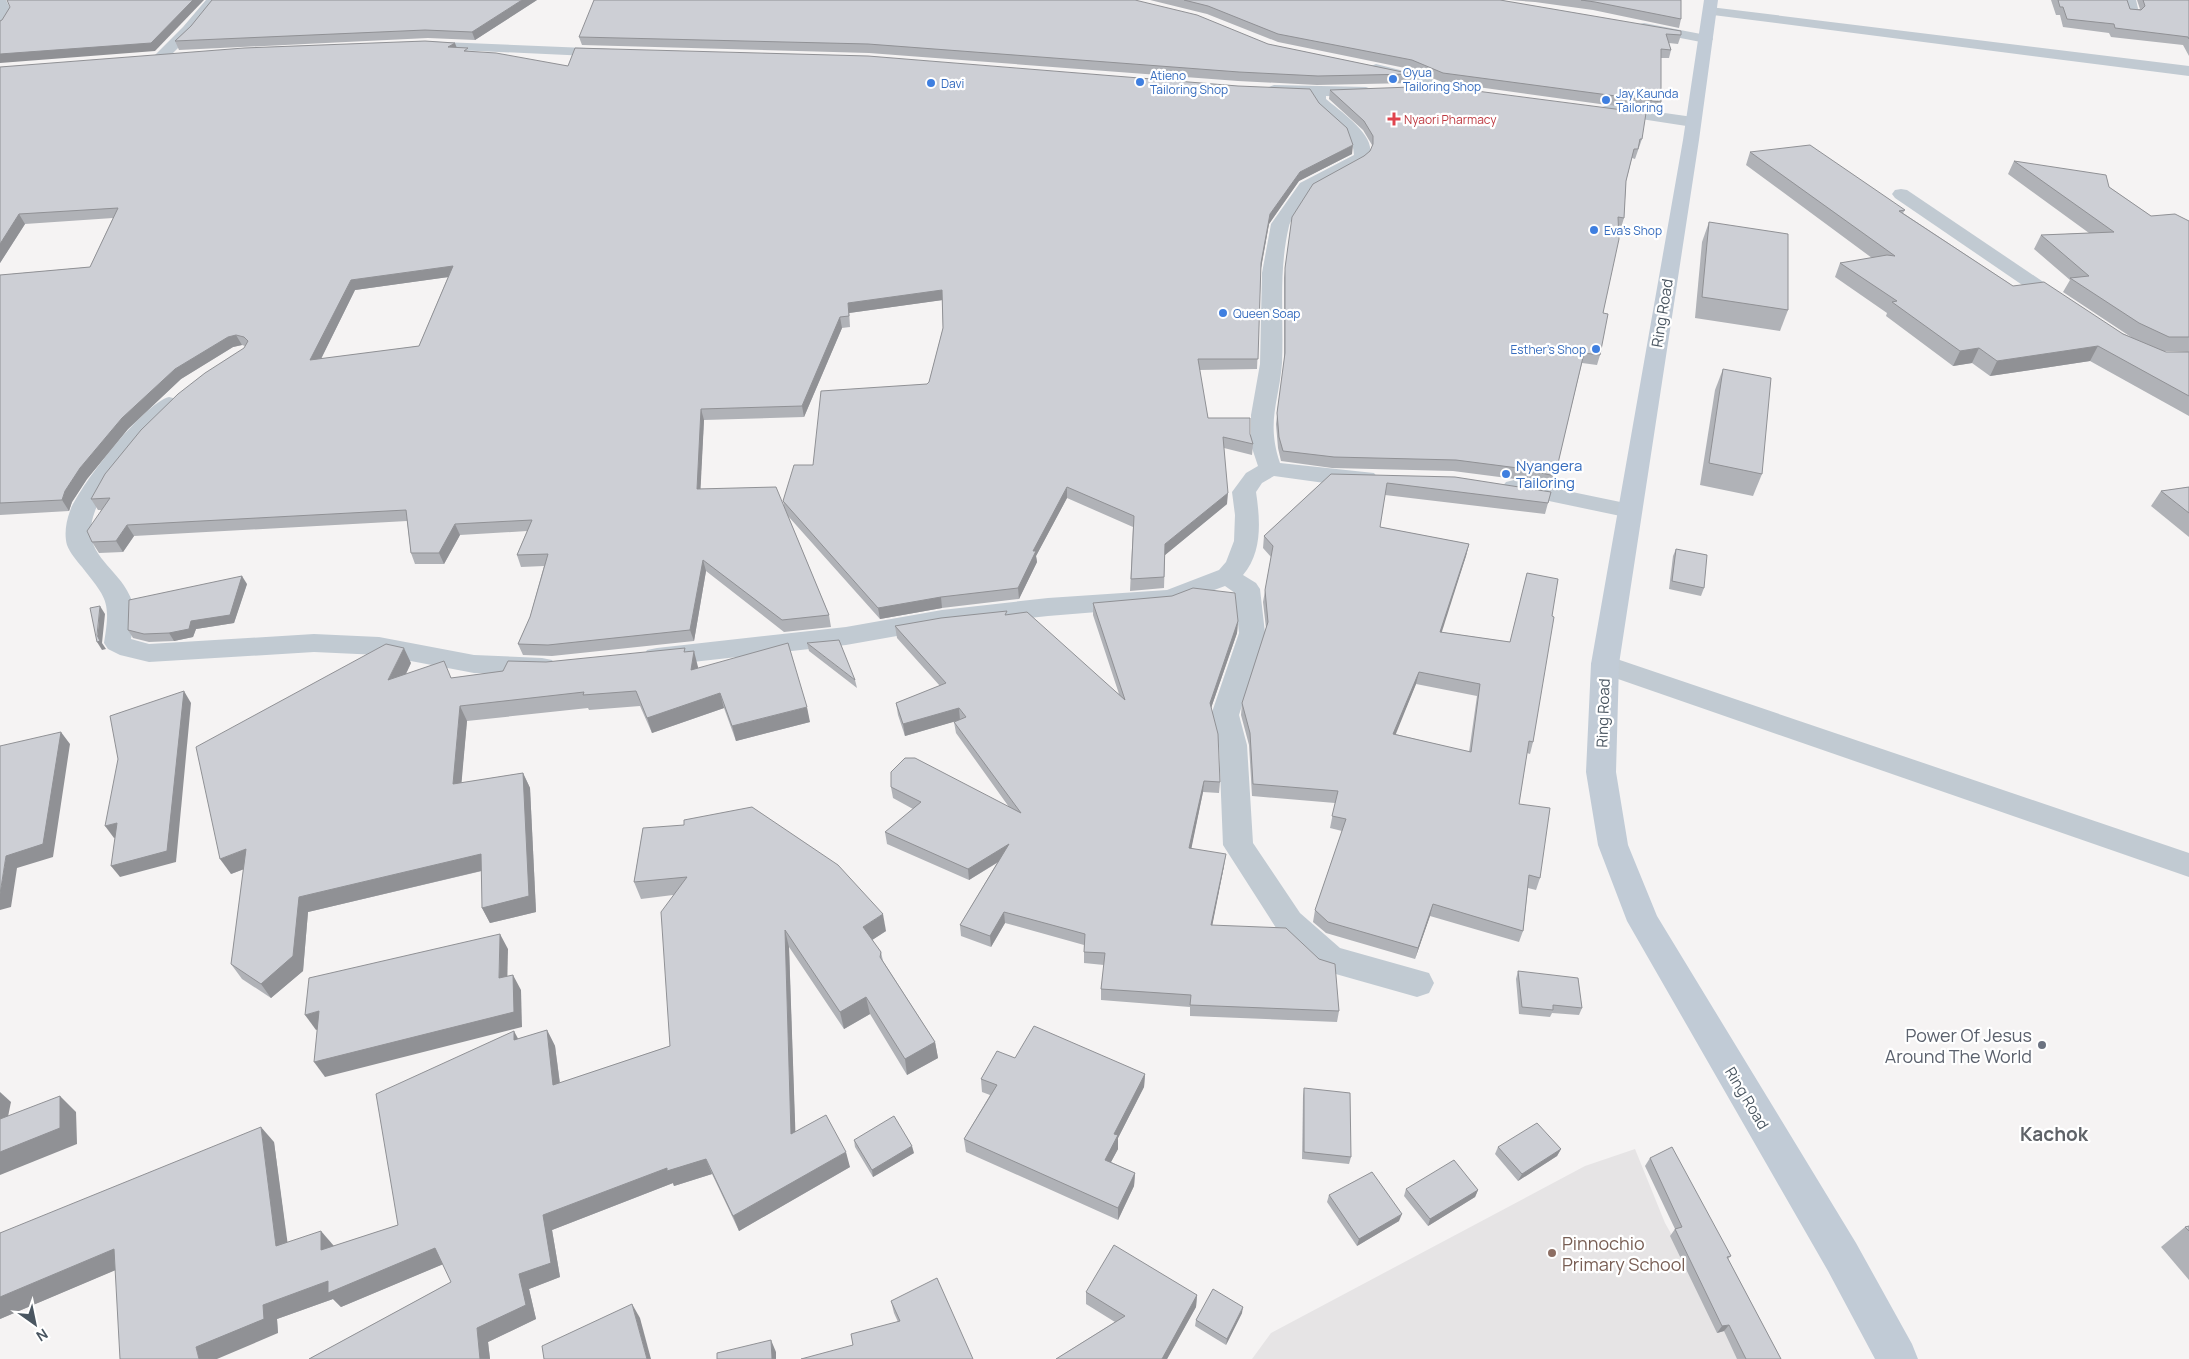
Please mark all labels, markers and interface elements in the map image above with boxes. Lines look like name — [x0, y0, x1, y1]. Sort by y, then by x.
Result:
place label: Oyua Tailoring Shop — [1403, 64, 1481, 95]
place label: Atieno Tailoring Shop — [1150, 67, 1228, 98]
marker: Oyua Tailoring Shop — [1387, 73, 1399, 85]
place label: Davi — [941, 75, 964, 92]
marker: Atieno Tailoring Shop — [1134, 76, 1146, 88]
marker: Davi — [925, 77, 937, 89]
place label: Jay Kaunda Tailoring — [1616, 85, 1678, 116]
marker: Jay Kaunda Tailoring — [1600, 94, 1612, 106]
place label: Nyaori Pharmacy — [1404, 111, 1497, 128]
marker: Nyaori Pharmacy — [1388, 113, 1400, 125]
place label: Eva's Shop — [1604, 222, 1662, 239]
marker: Eva's Shop — [1588, 224, 1600, 236]
street label: Ring Road — [1646, 277, 1678, 349]
place label: Queen Soap — [1233, 305, 1300, 322]
marker: Queen Soap — [1217, 307, 1229, 319]
place label: Esther's Shop — [1510, 341, 1586, 358]
marker: Esther's Shop — [1590, 343, 1602, 355]
place label: Nyangera Tailoring — [1516, 455, 1582, 493]
marker: Nyangera Tailoring — [1500, 468, 1512, 480]
street label: Ring Road — [1591, 678, 1615, 748]
place label: Power Of Jesus Around The World — [1885, 1023, 2032, 1068]
marker: Power Of Jesus Around The World — [2036, 1039, 2048, 1051]
street label: Ring Road — [1720, 1063, 1774, 1133]
district label: Kachok — [2020, 1121, 2089, 1147]
place label: Pinnochio Primary School — [1562, 1231, 1686, 1276]
marker: Pinnochio Primary School — [1546, 1247, 1558, 1259]
north arrow — [10, 1299, 60, 1349]
text: N — [33, 1325, 52, 1346]

